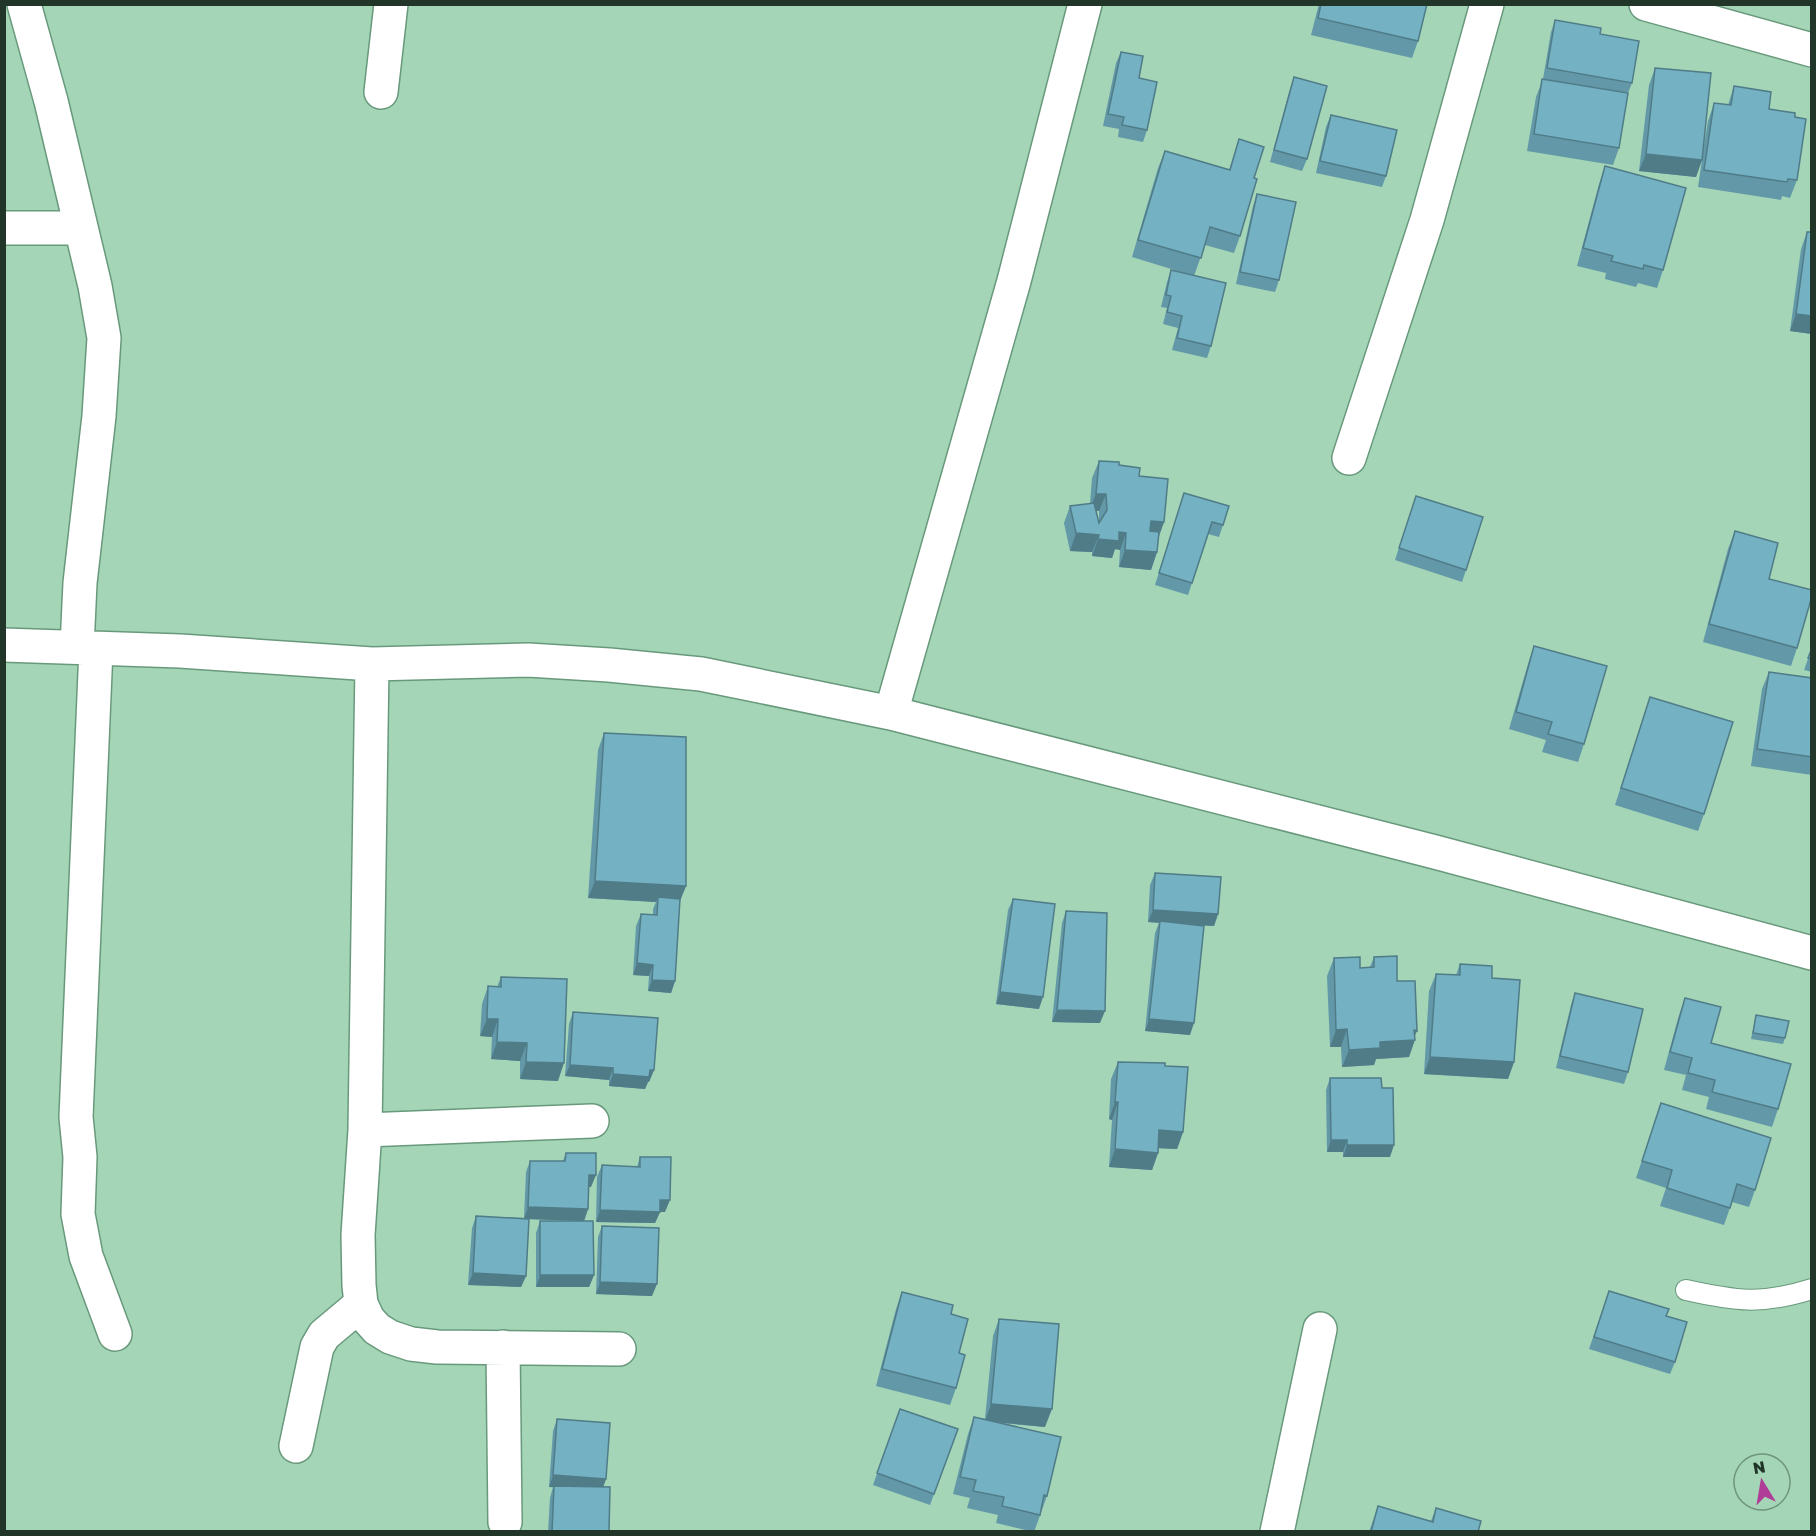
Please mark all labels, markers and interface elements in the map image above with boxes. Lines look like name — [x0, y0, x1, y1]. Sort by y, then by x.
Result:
north arrow — [1732, 1452, 1792, 1512]
text: N — [1751, 1456, 1767, 1478]

